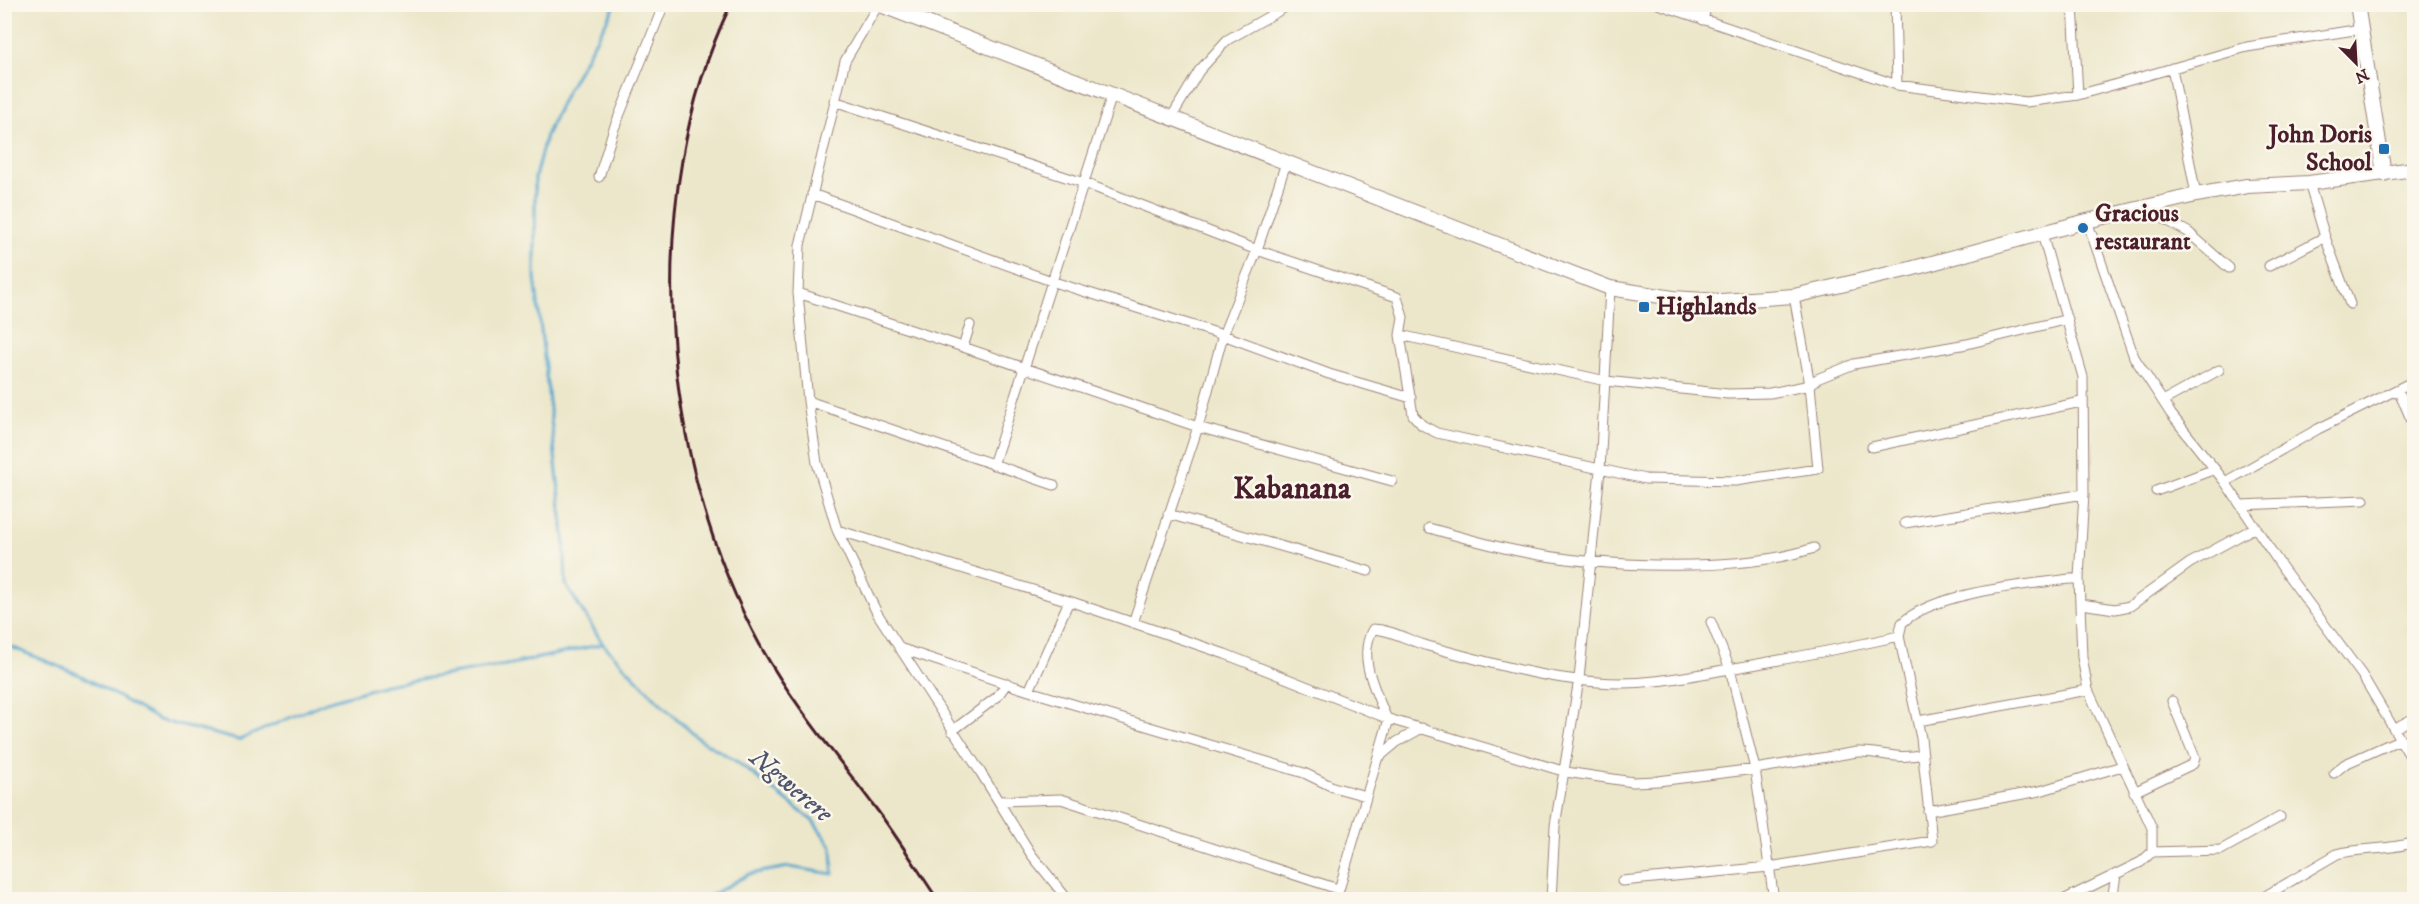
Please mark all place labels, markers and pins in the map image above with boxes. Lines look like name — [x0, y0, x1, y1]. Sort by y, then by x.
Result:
place label: John Doris School — [2265, 120, 2373, 178]
marker: John Doris School — [2377, 142, 2391, 156]
place label: Gracious restaurant — [2095, 199, 2191, 257]
marker: Gracious restaurant — [2076, 221, 2090, 235]
place label: Highlands — [1656, 292, 1756, 322]
marker: Highlands — [1637, 300, 1651, 314]

